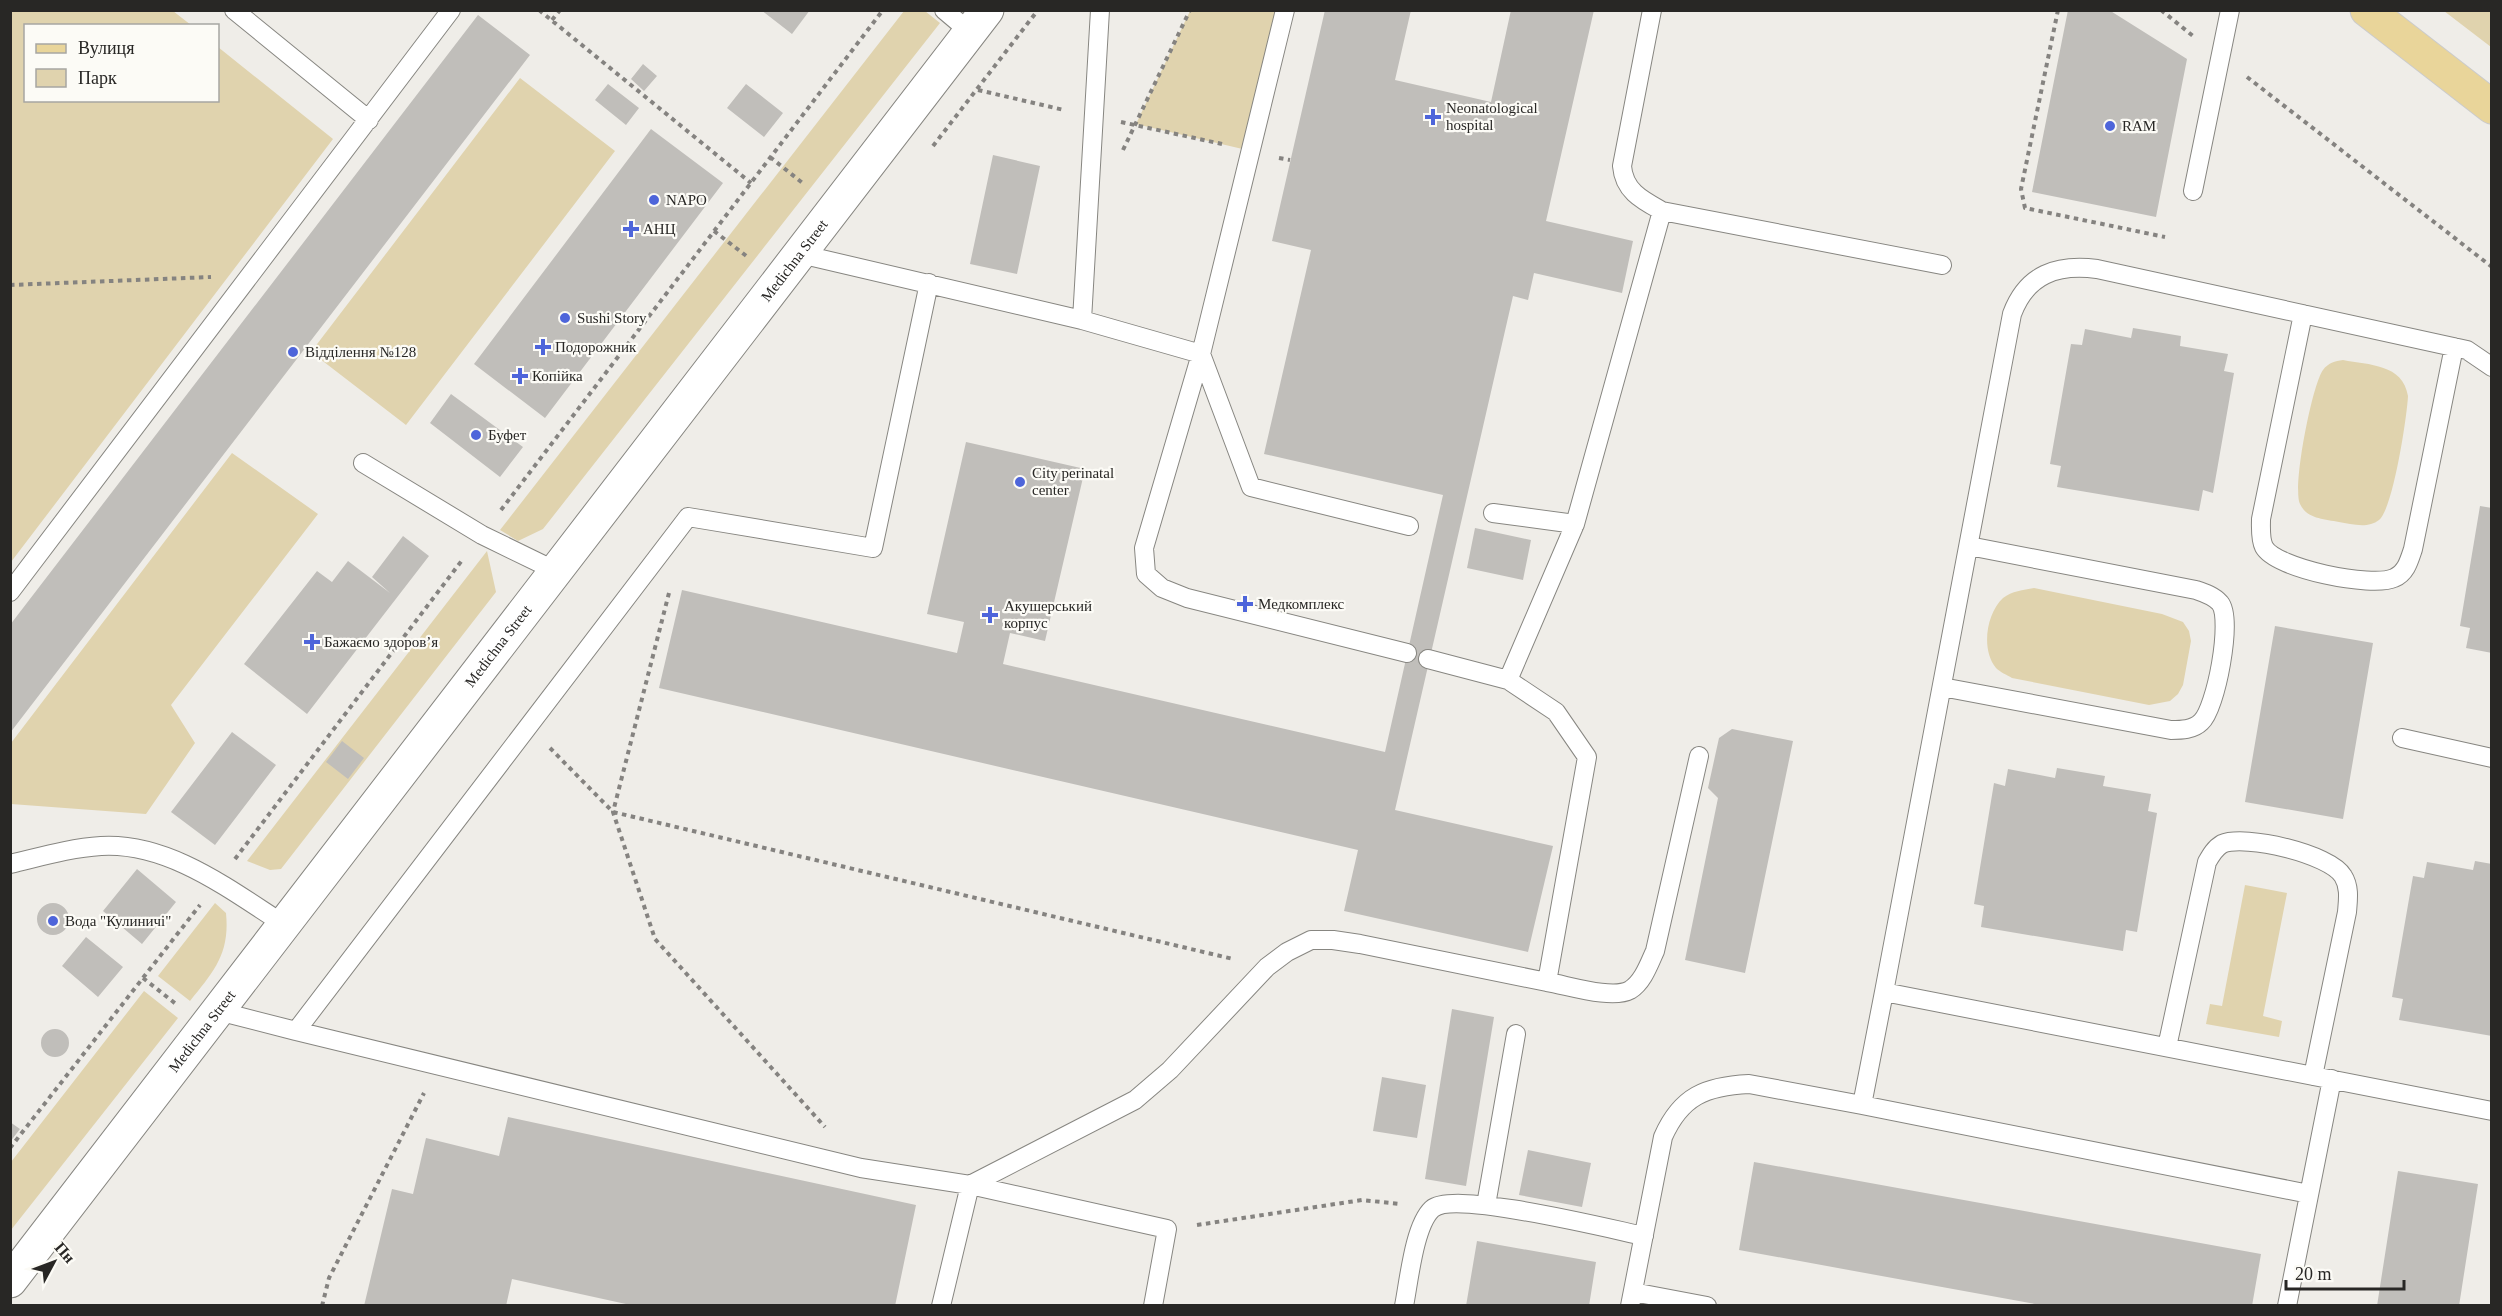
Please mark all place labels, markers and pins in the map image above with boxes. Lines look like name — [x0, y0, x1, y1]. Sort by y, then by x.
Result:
place label: Neonatological hospital — [1446, 100, 1538, 133]
marker: Neonatological hospital — [1424, 108, 1442, 126]
place label: RAM — [2122, 118, 2156, 134]
marker: RAM — [2103, 119, 2117, 133]
place label: NAPO — [666, 192, 707, 208]
marker: NAPO — [647, 193, 661, 207]
place label: АНЦ — [643, 221, 676, 237]
marker: АНЦ — [624, 222, 638, 236]
place label: Sushi Story — [577, 310, 647, 326]
marker: Sushi Story — [558, 311, 572, 325]
place label: Подорожник — [555, 339, 637, 355]
marker: Подорожник — [536, 340, 550, 354]
place label: Відділення №128 — [305, 344, 416, 360]
marker: Відділення №128 — [286, 345, 300, 359]
place label: Копійка — [532, 368, 583, 384]
marker: Копійка — [513, 369, 527, 383]
place label: Буфет — [488, 427, 527, 443]
marker: Буфет — [469, 428, 483, 442]
place label: City perinatal center — [1032, 465, 1114, 498]
marker: City perinatal center — [1013, 475, 1027, 489]
marker: Медкомплекс — [1236, 595, 1254, 613]
place label: Медкомплекс — [1258, 596, 1345, 612]
place label: Акушерський корпус — [1004, 598, 1092, 631]
marker: Акушерський корпус — [981, 606, 999, 624]
place label: Бажаємо здоровʼя — [324, 634, 438, 650]
marker: Бажаємо здоровʼя — [305, 635, 319, 649]
place label: Вода "Кулиничі" — [65, 913, 171, 929]
marker: Вода "Кулиничі" — [46, 914, 60, 928]

